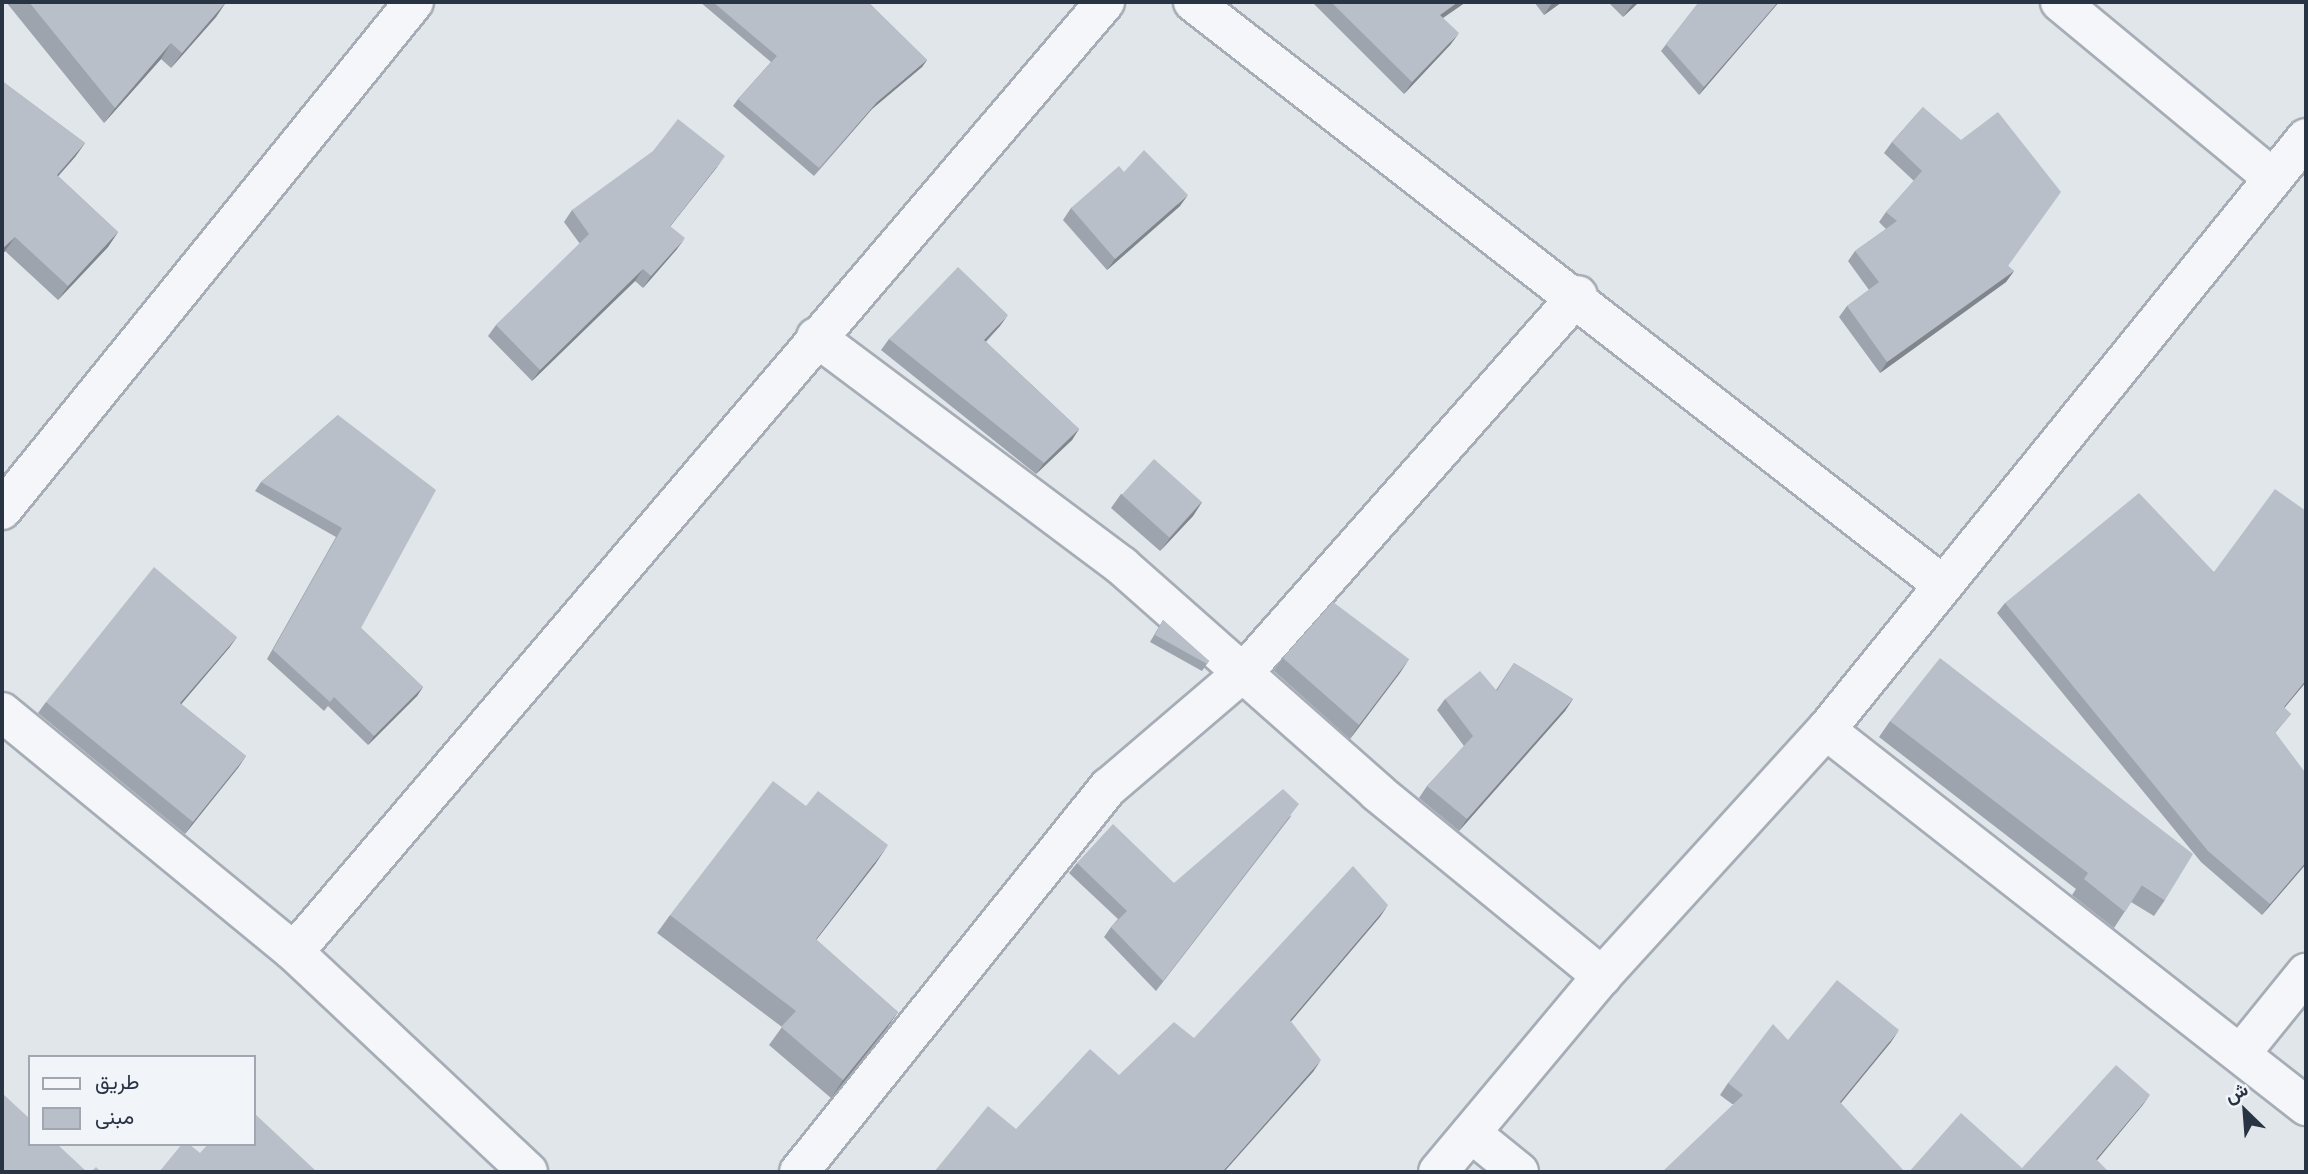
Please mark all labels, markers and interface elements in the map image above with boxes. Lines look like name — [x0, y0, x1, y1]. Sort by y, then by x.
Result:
legend — [28, 1055, 256, 1146]
text: طريق — [95, 1067, 140, 1096]
text: ش — [2220, 1075, 2252, 1109]
north arrow — [2210, 1076, 2280, 1146]
text: مبنى — [95, 1102, 134, 1131]

